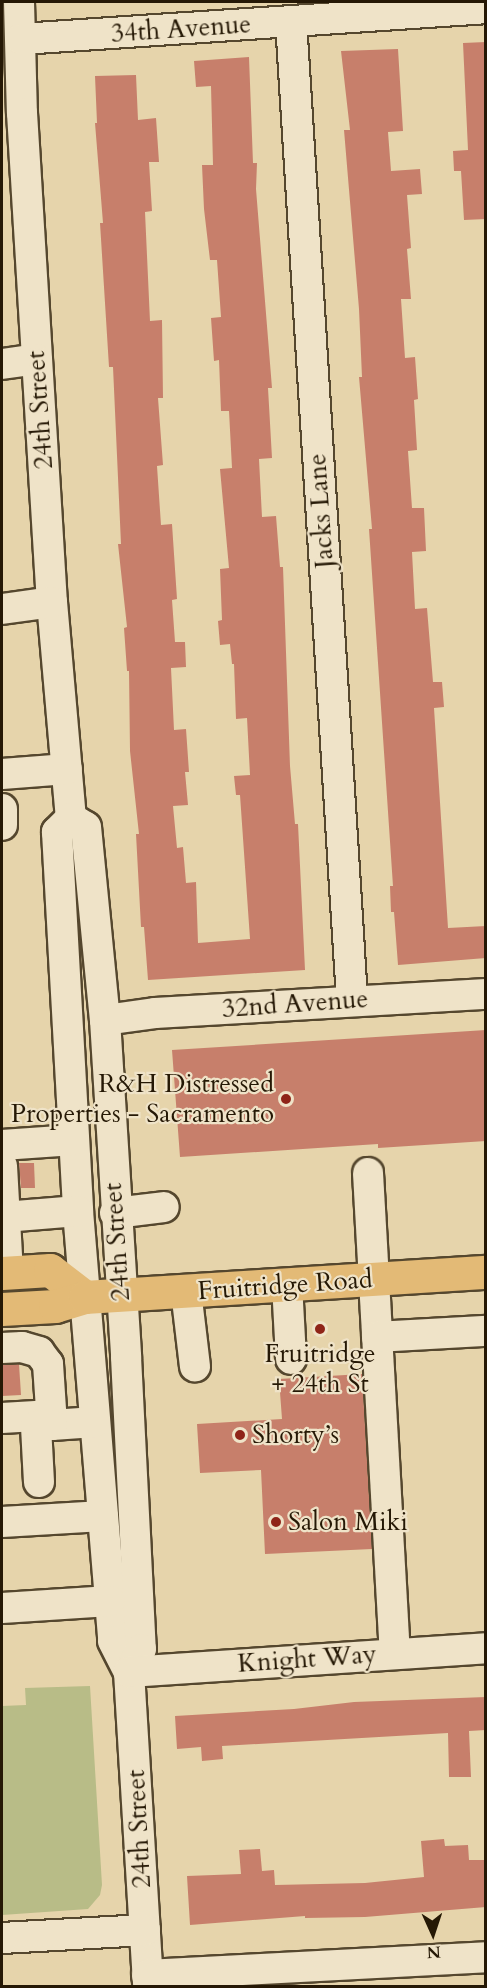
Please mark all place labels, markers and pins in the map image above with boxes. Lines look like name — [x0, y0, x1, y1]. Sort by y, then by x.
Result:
place label: R&H Distressed Properties - Sacramento — [11, 1068, 274, 1130]
marker: R&H Distressed Properties - Sacramento — [279, 1092, 293, 1106]
marker: Fruitridge + 24th St — [313, 1322, 327, 1336]
place label: Fruitridge + 24th St — [264, 1338, 376, 1400]
place label: Shorty’s — [252, 1419, 339, 1451]
marker: Shorty’s — [233, 1428, 247, 1442]
place label: Salon Miki — [288, 1506, 408, 1538]
marker: Salon Miki — [269, 1515, 283, 1529]

